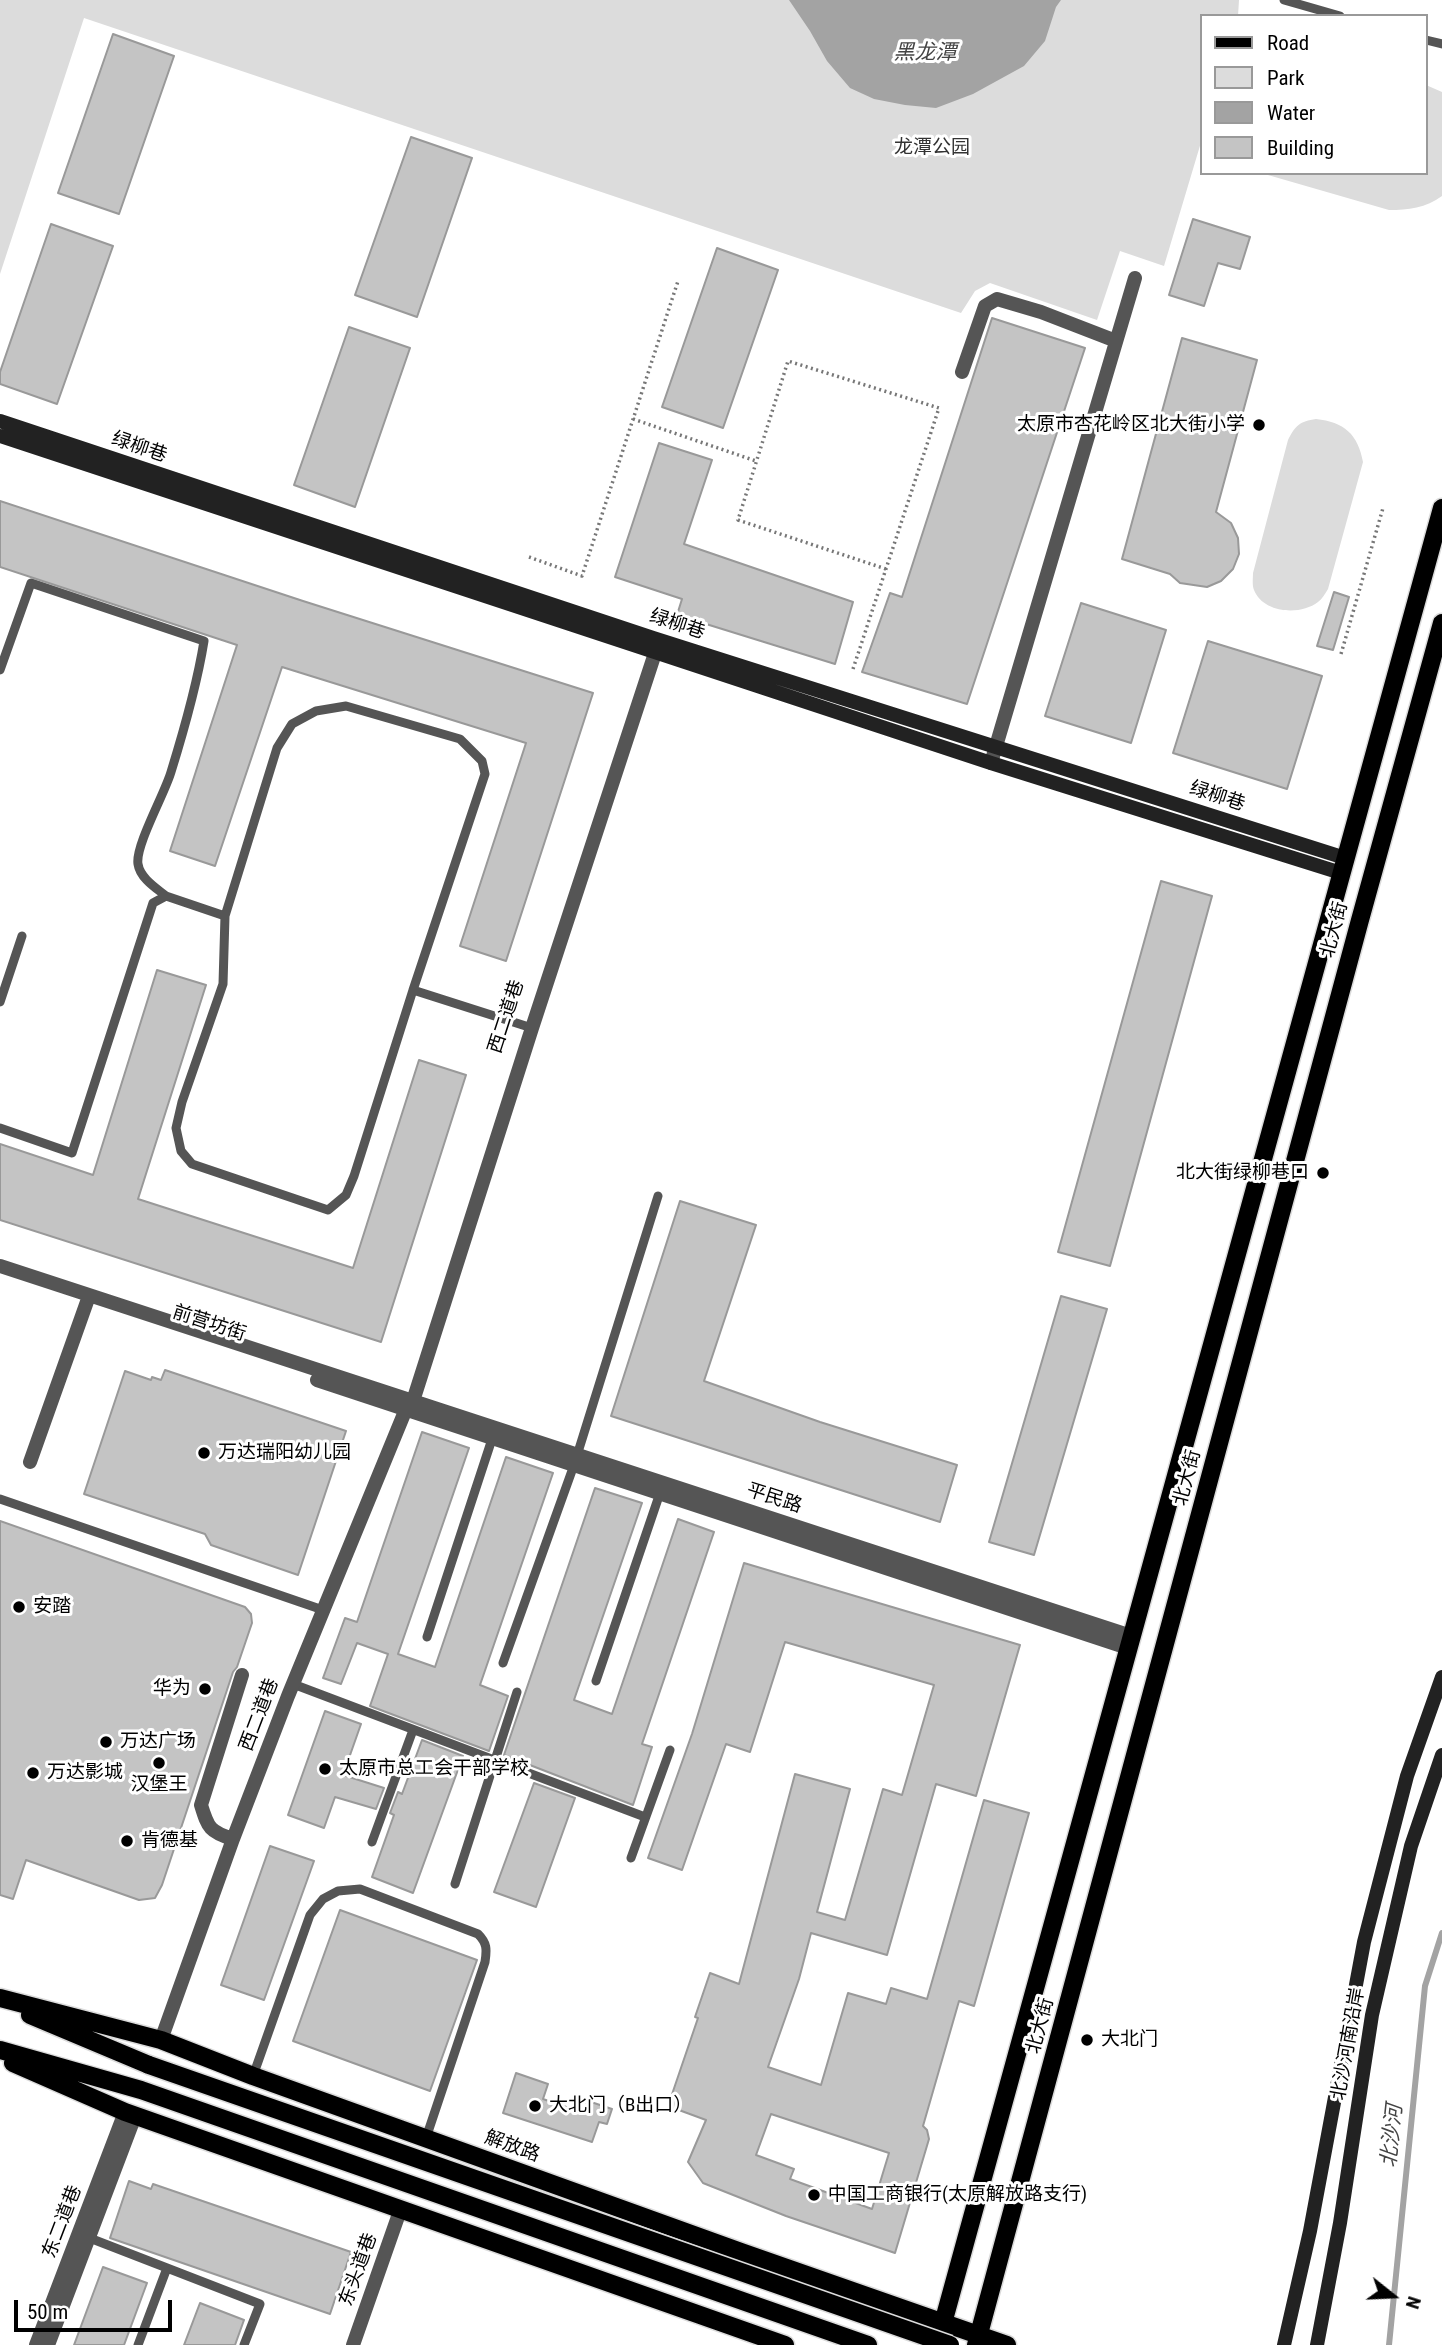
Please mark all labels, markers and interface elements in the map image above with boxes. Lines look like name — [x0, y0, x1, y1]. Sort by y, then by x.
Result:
legend — [1200, 14, 1428, 175]
text: Road — [1267, 31, 1309, 55]
water label: 黑龙潭 — [894, 41, 956, 67]
text: Park — [1267, 66, 1304, 90]
text: Water — [1267, 101, 1315, 125]
text: Building — [1267, 136, 1334, 160]
park label: 龙潭公园 — [894, 137, 970, 159]
place label: 太原市杏花岭区北大街小学 — [1017, 414, 1245, 436]
marker: 太原市杏花岭区北大街小学 — [1251, 417, 1267, 433]
street label: 绿柳巷 — [108, 428, 170, 468]
street label: 绿柳巷 — [646, 605, 708, 645]
street label: 绿柳巷 — [1186, 777, 1248, 817]
street label: 北大街 — [1317, 900, 1353, 960]
street label: 西二道巷 — [484, 977, 530, 1057]
place label: 北大街绿柳巷口 — [1176, 1162, 1309, 1184]
marker: 北大街绿柳巷口 — [1315, 1165, 1331, 1181]
street label: 前营坊街 — [169, 1301, 249, 1347]
place label: 万达瑞阳幼儿园 — [218, 1442, 351, 1464]
marker: 万达瑞阳幼儿园 — [196, 1445, 212, 1461]
street label: 北大街 — [1170, 1448, 1206, 1508]
street label: 平民路 — [743, 1479, 805, 1519]
place label: 安踏 — [33, 1596, 71, 1618]
marker: 安踏 — [11, 1599, 27, 1615]
street label: 西二道巷 — [236, 1675, 284, 1755]
place label: 华为 — [153, 1678, 191, 1700]
marker: 华为 — [197, 1681, 213, 1697]
place label: 万达广场 — [120, 1731, 196, 1753]
marker: 万达广场 — [98, 1734, 114, 1750]
marker: 汉堡王 — [151, 1755, 167, 1771]
place label: 太原市总工会干部学校 — [339, 1758, 529, 1780]
marker: 太原市总工会干部学校 — [317, 1761, 333, 1777]
place label: 万达影城 — [47, 1762, 123, 1784]
marker: 万达影城 — [25, 1765, 41, 1781]
place label: 汉堡王 — [131, 1774, 187, 1796]
place label: 肯德基 — [141, 1830, 198, 1852]
marker: 肯德基 — [119, 1833, 135, 1849]
street label: 北沙河南沿岸 — [1328, 1986, 1370, 2102]
street label: 北大街 — [1023, 1996, 1059, 2056]
place label: 大北门 — [1101, 2029, 1158, 2051]
marker: 大北门 — [1079, 2032, 1095, 2048]
place label: 大北门（B出口） — [549, 2095, 692, 2117]
marker: 大北门（B出口） — [527, 2098, 543, 2114]
water label: 北沙河 — [1377, 2103, 1409, 2169]
street label: 解放路 — [481, 2127, 543, 2167]
street label: 东二道巷 — [39, 2182, 87, 2262]
place label: 中国工商银行(太原解放路支行) — [828, 2184, 1087, 2206]
marker: 中国工商银行(太原解放路支行) — [806, 2187, 822, 2203]
street label: 东头道巷 — [335, 2230, 383, 2310]
north arrow — [1358, 2261, 1428, 2331]
scale bar — [18, 2286, 175, 2330]
text: N — [1401, 2294, 1426, 2312]
text: 50 m — [27, 2300, 68, 2324]

